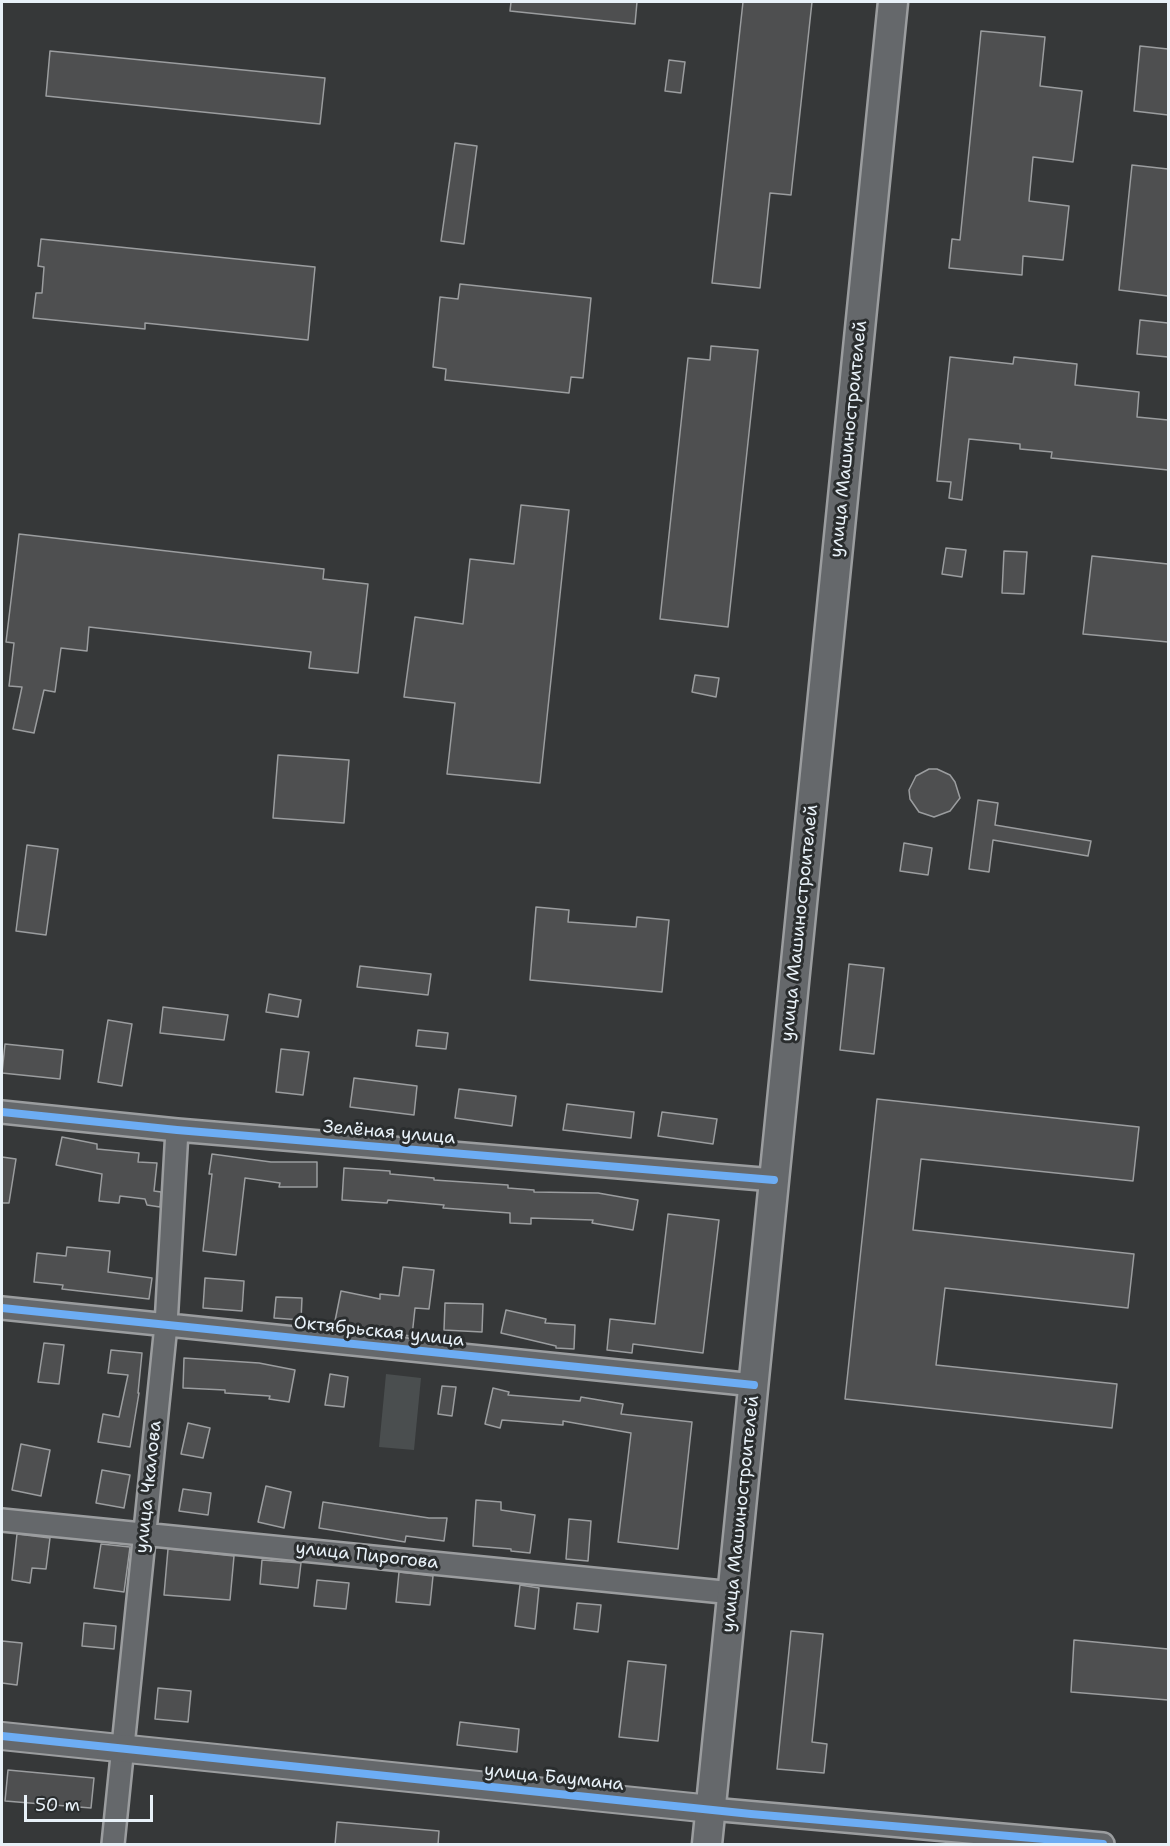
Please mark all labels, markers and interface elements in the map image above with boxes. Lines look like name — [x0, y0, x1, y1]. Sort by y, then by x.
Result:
street label: улица Машиностроителей — [826, 319, 872, 559]
street label: улица Машиностроителей — [777, 803, 823, 1043]
street label: Зелёная улица — [322, 1116, 456, 1150]
street label: Октябрьская улица — [293, 1312, 465, 1352]
street label: улица Машиностроителей — [718, 1394, 764, 1634]
street label: улица Чкалова — [131, 1420, 167, 1554]
street label: улица Пирогова — [294, 1538, 440, 1574]
street label: улица Баумана — [483, 1760, 625, 1796]
scale bar — [27, 1783, 156, 1821]
text: 50 m — [35, 1793, 80, 1817]

